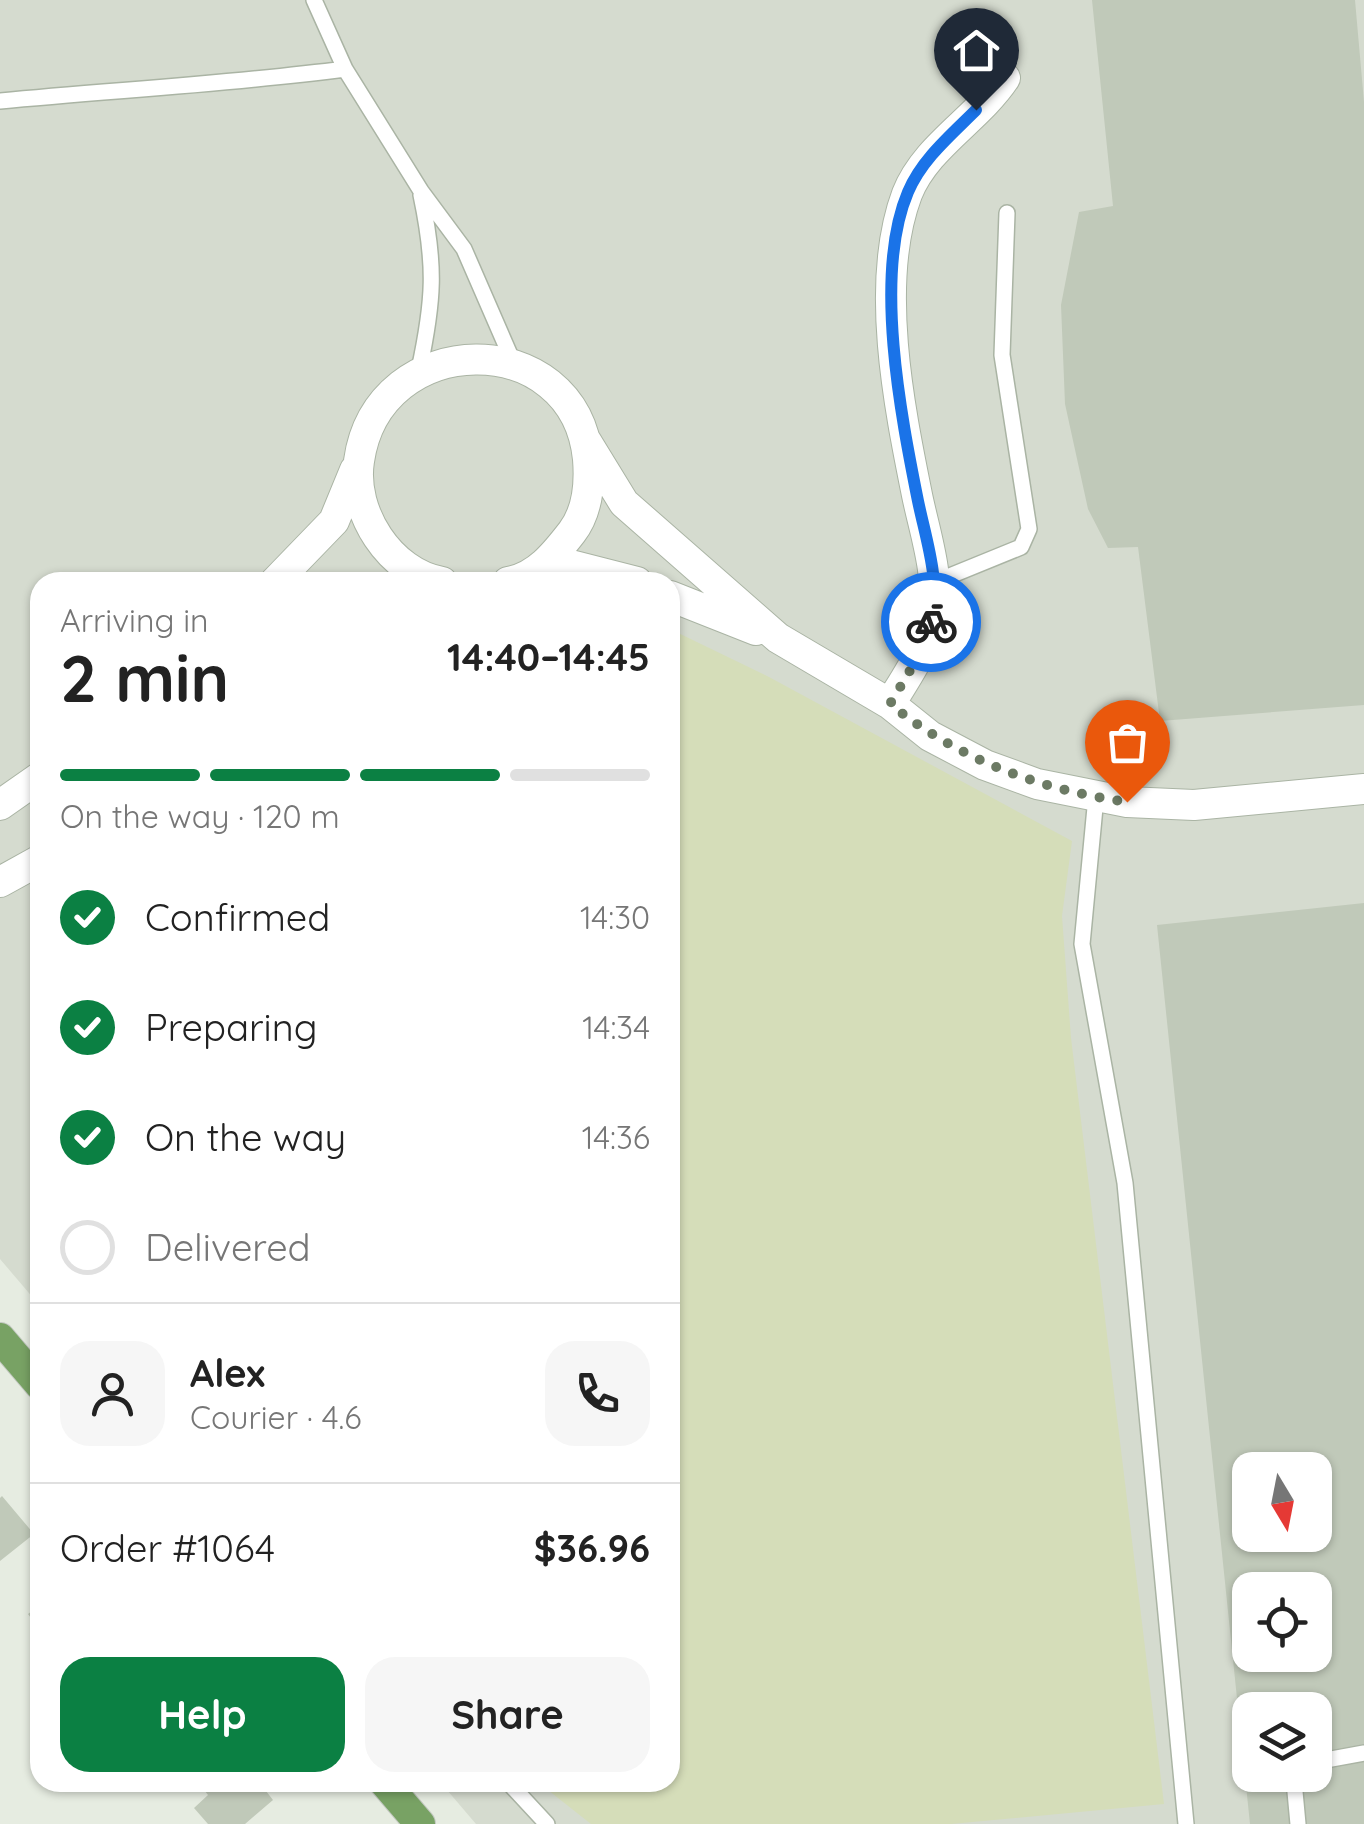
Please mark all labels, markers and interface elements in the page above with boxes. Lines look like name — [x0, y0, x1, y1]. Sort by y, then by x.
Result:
pin — [934, 8, 1019, 111]
icon: home — [949, 23, 1004, 78]
courier — [881, 572, 981, 672]
icon: bike — [904, 595, 959, 650]
text: Arriving in — [60, 600, 209, 640]
text: 14:40–14:45 — [447, 633, 650, 681]
text: 2 min — [60, 637, 229, 718]
pin — [1085, 700, 1170, 803]
icon: bag — [1100, 715, 1155, 770]
text: On the way · 120 m — [60, 796, 340, 836]
icon: check — [60, 890, 115, 945]
text: Confirmed — [145, 893, 330, 941]
text: 14:30 — [580, 897, 650, 937]
icon: check — [60, 1000, 115, 1055]
text: Preparing — [145, 1003, 317, 1051]
text: 14:34 — [582, 1007, 650, 1047]
icon: check — [60, 1110, 115, 1165]
text: On the way — [145, 1113, 346, 1161]
text: 14:36 — [582, 1117, 650, 1157]
text: Delivered — [145, 1223, 311, 1271]
button: person — [60, 1341, 165, 1446]
button: phone — [545, 1341, 650, 1446]
text: Alex — [190, 1349, 265, 1397]
text: Courier · 4.6 — [190, 1397, 362, 1437]
north arrow — [1232, 1452, 1332, 1552]
map controls — [1232, 1452, 1332, 1792]
text: Order #1064 — [60, 1524, 275, 1572]
text: $36.96 — [534, 1524, 650, 1572]
button: locate — [1232, 1572, 1332, 1672]
button: Help — [60, 1657, 345, 1772]
button: Share — [365, 1657, 650, 1772]
button: layers — [1232, 1692, 1332, 1792]

